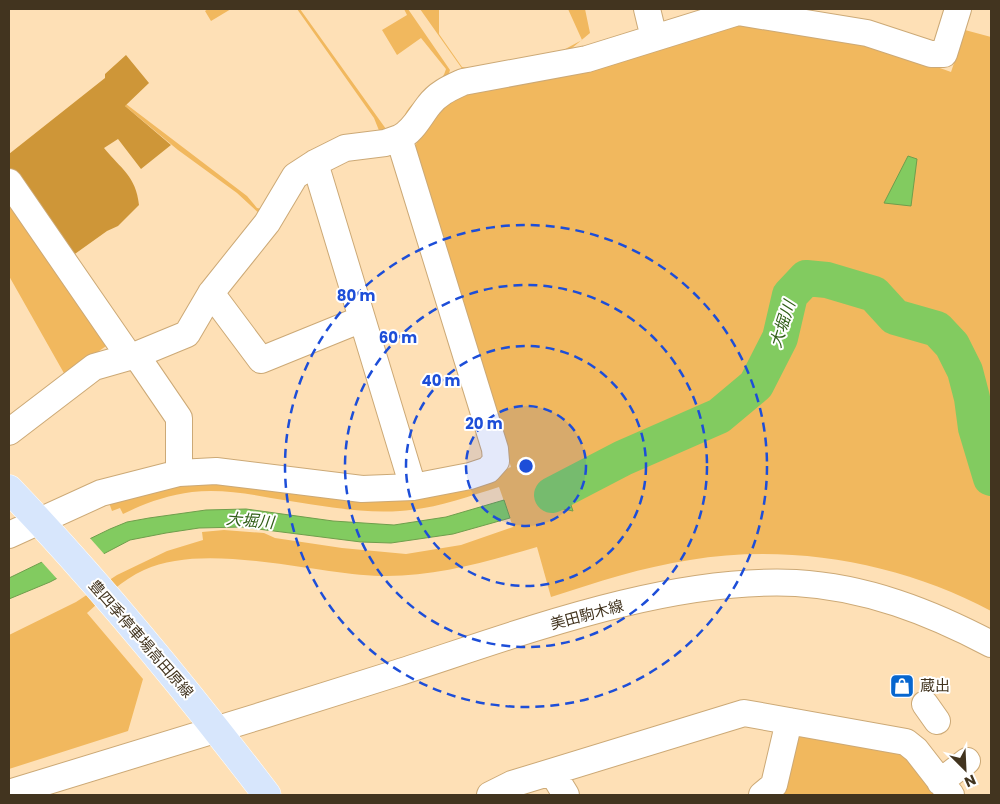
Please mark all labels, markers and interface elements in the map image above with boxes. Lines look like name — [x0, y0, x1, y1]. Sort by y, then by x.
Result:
text: 80 m — [337, 285, 375, 306]
water label: 大堀川 — [764, 296, 801, 351]
text: 60 m — [379, 327, 417, 348]
text: 40 m — [421, 370, 461, 391]
text: 20 m — [465, 413, 503, 434]
centre of rings — [517, 457, 535, 475]
water label: 大堀川 — [225, 507, 277, 534]
street label: 豊四季停車場高田原線 — [84, 575, 199, 702]
street label: 美田駒木線 — [548, 595, 626, 634]
shop icon: 蔵出 — [889, 673, 915, 699]
place label: 蔵出 — [920, 675, 950, 696]
north arrow — [940, 744, 990, 794]
text: N — [961, 770, 979, 792]

